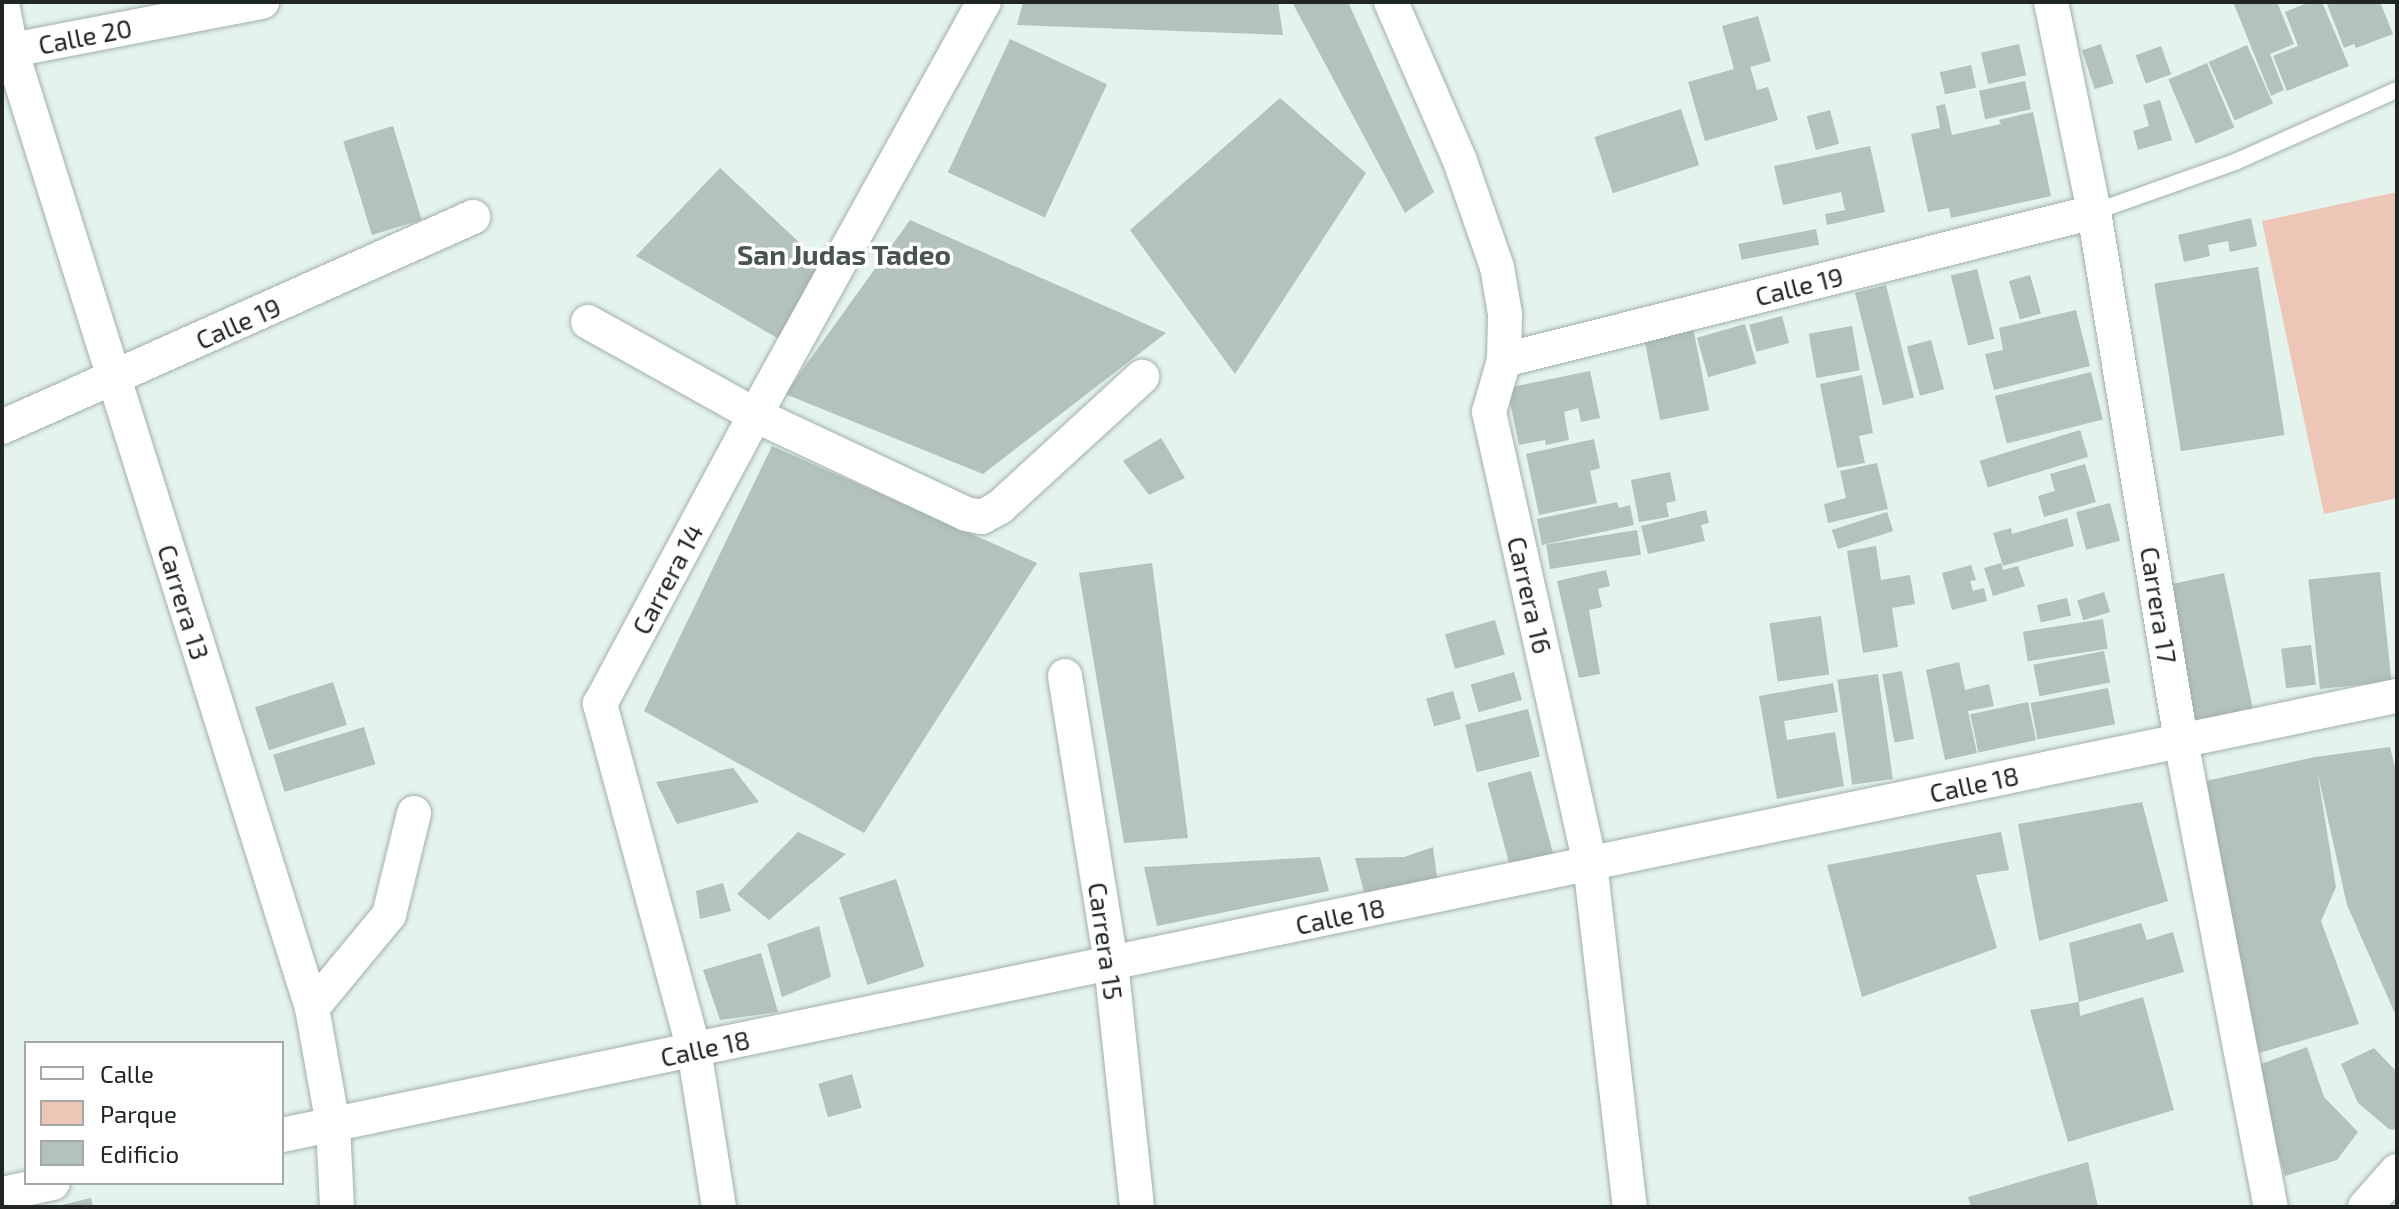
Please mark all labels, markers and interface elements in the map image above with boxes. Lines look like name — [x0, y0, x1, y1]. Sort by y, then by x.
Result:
street label: Calle 20 — [36, 12, 134, 60]
district label: San Judas Tadeo — [736, 237, 952, 271]
street label: Calle 19 — [1752, 260, 1846, 312]
street label: Calle 19 — [191, 291, 285, 355]
street label: Carrera 14 — [625, 519, 709, 639]
street label: Carrera 16 — [1501, 533, 1559, 657]
street label: Carrera 13 — [152, 541, 216, 663]
street label: Carrera 17 — [2134, 544, 2184, 666]
street label: Calle 18 — [1927, 759, 2021, 809]
street label: Carrera 15 — [1082, 880, 1130, 1002]
street label: Calle 18 — [1293, 891, 1387, 941]
street label: Calle 18 — [658, 1023, 752, 1073]
legend — [24, 1041, 284, 1185]
text: Calle — [100, 1059, 154, 1088]
text: Parque — [100, 1099, 177, 1128]
text: Edificio — [100, 1139, 179, 1168]

